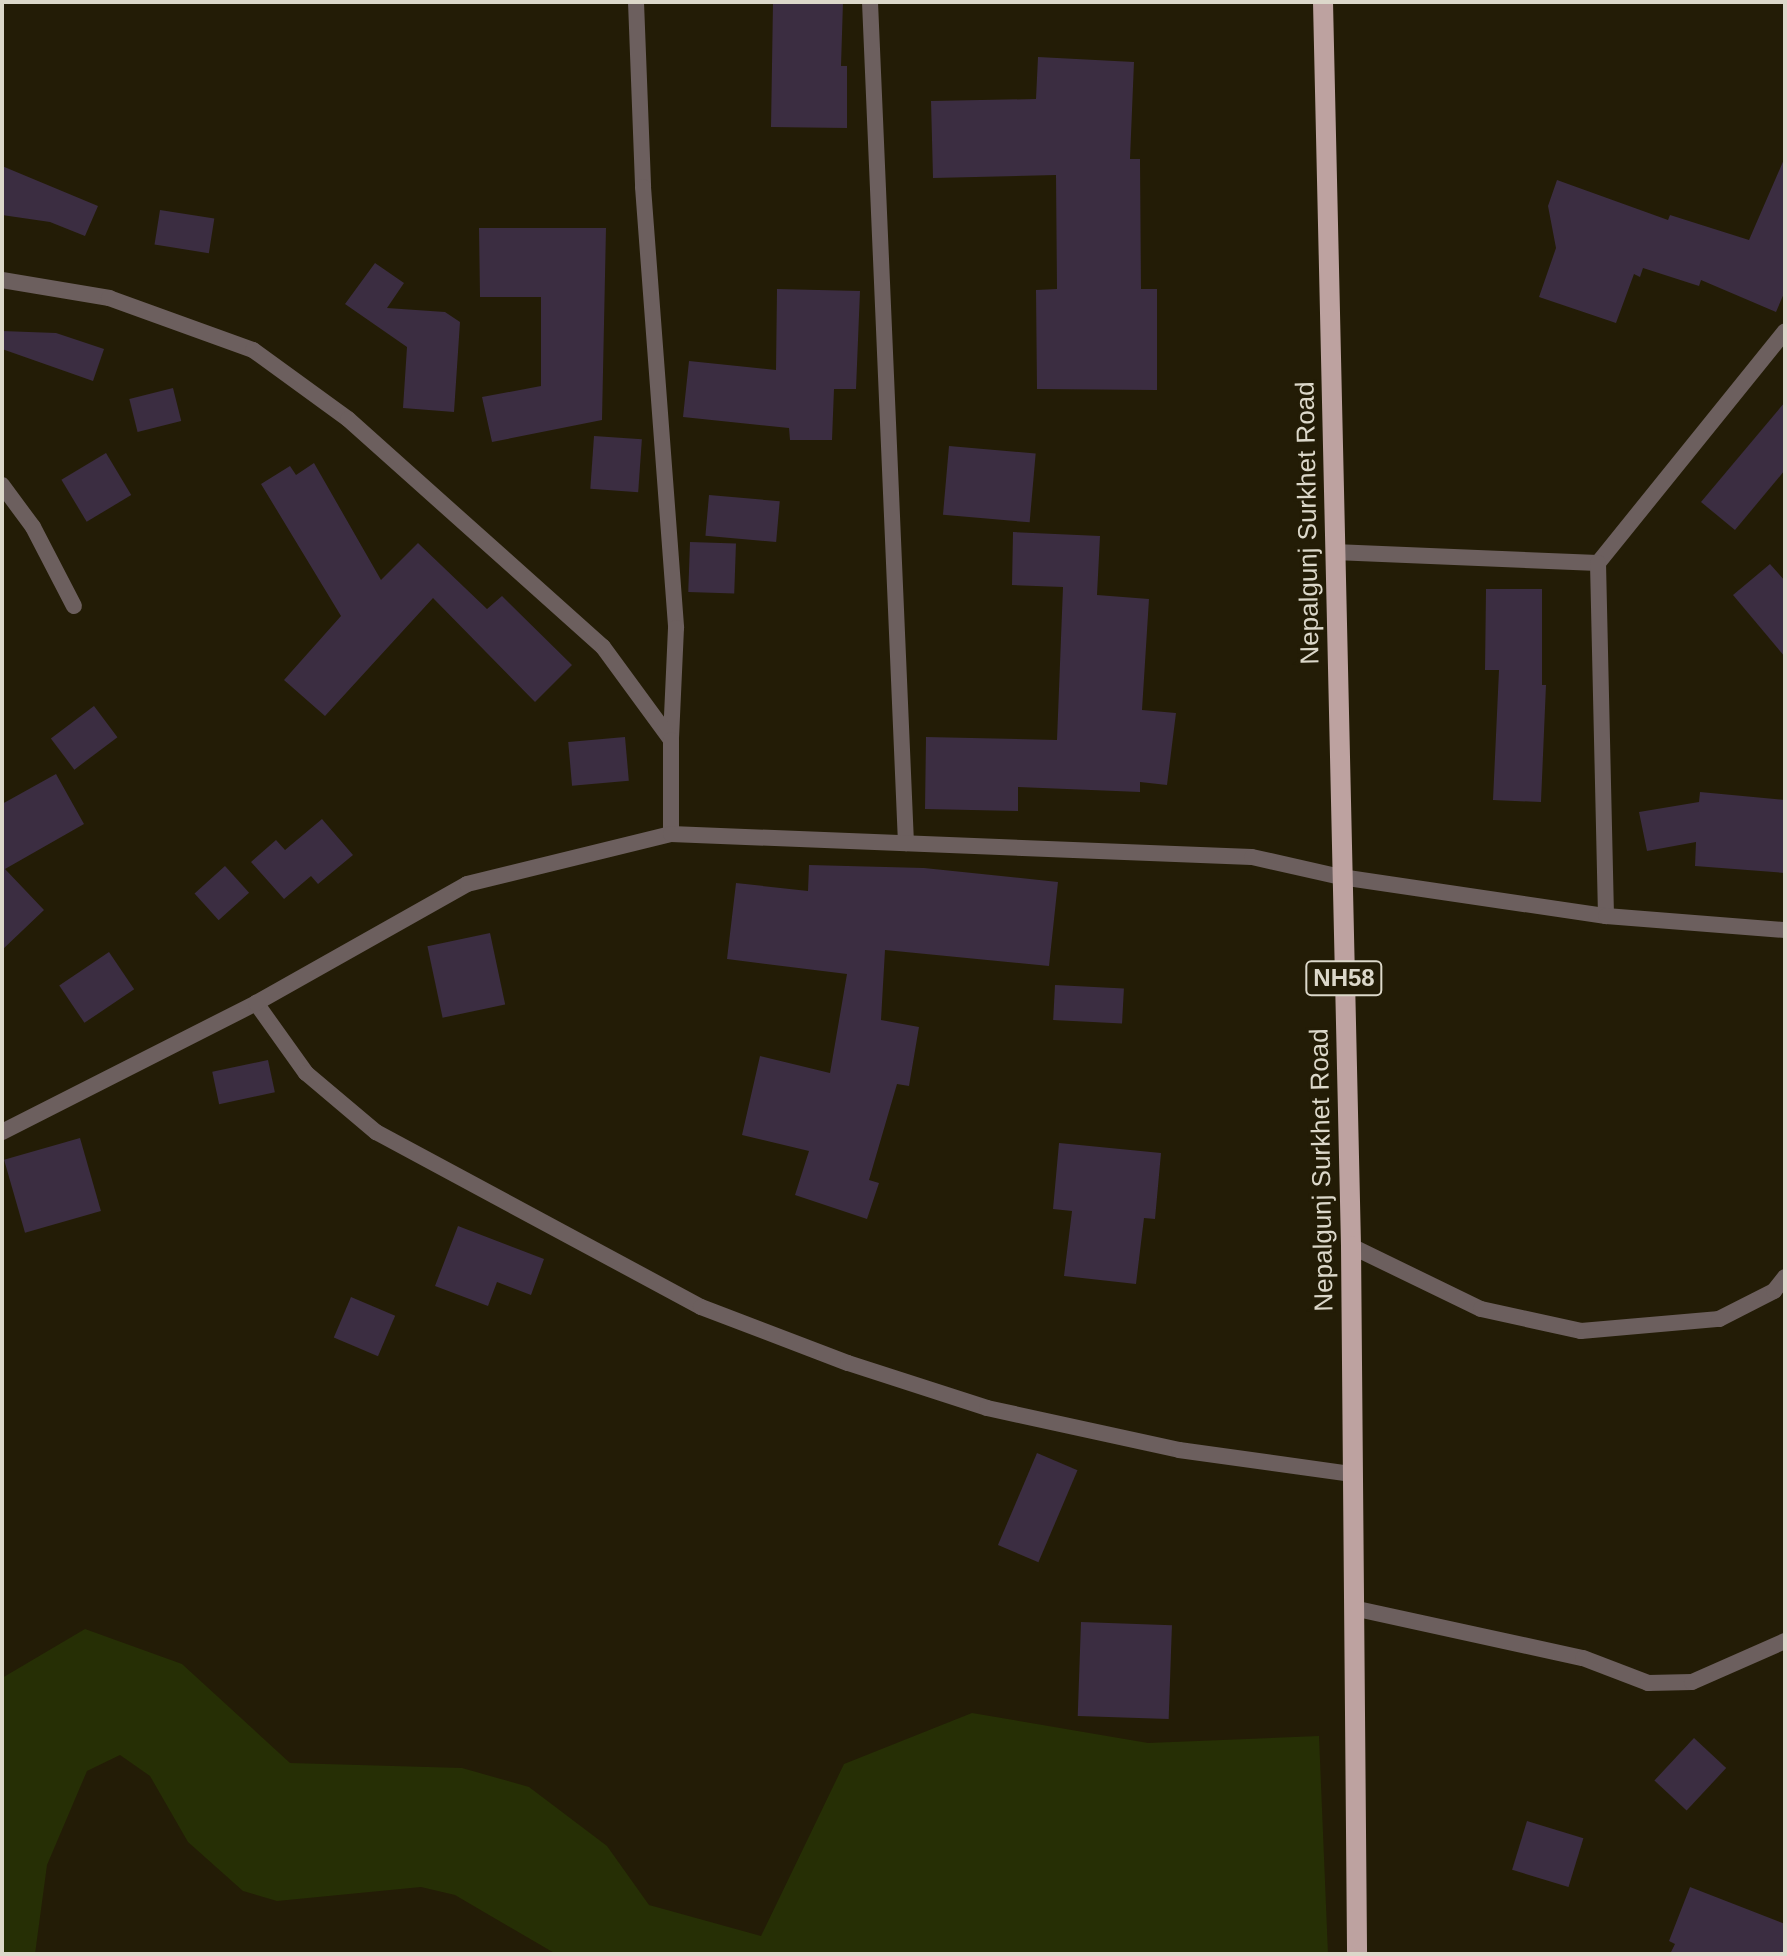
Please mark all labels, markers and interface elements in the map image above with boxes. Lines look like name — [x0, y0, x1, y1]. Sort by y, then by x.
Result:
street label: Nepalgunj Surkhet Road — [1290, 381, 1326, 665]
road number: NH58 — [1304, 958, 1384, 998]
street label: Nepalgunj Surkhet Road — [1304, 1028, 1340, 1312]

